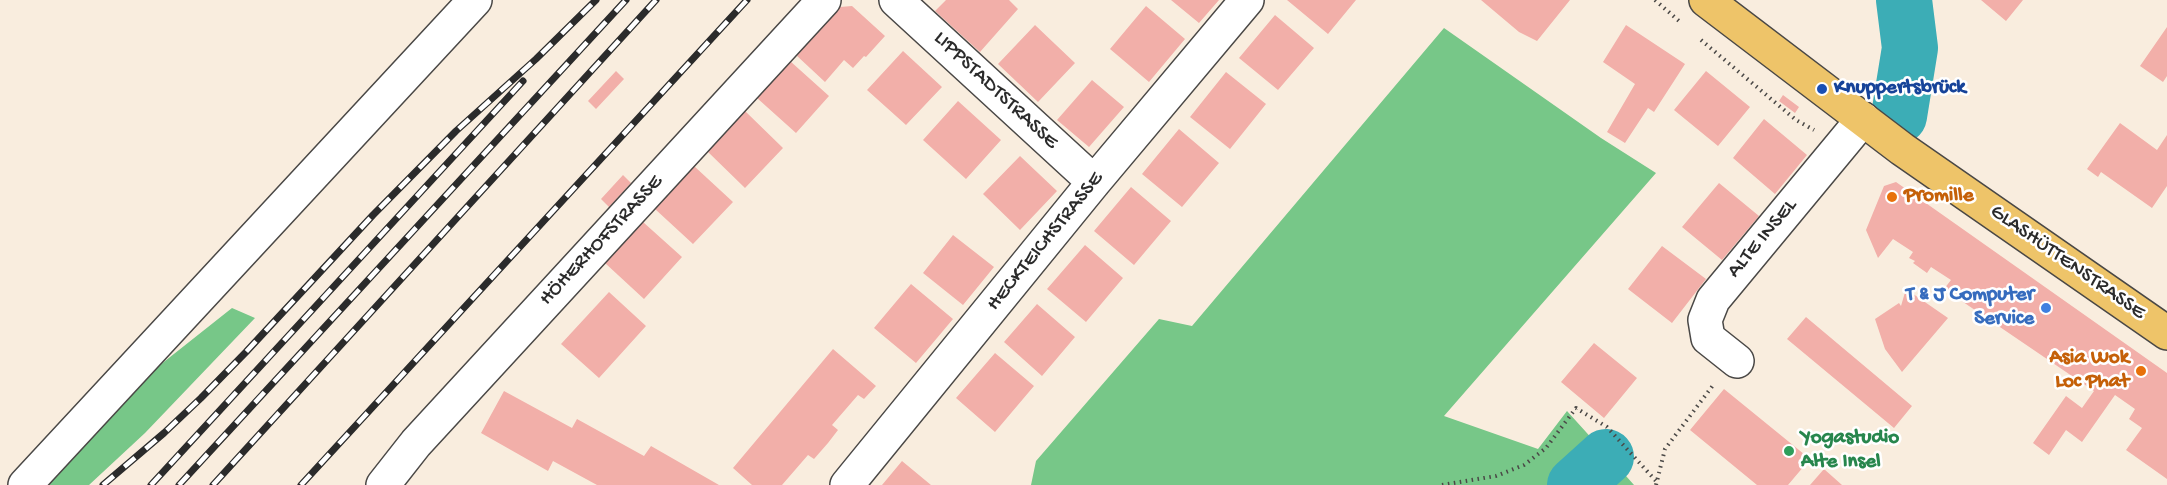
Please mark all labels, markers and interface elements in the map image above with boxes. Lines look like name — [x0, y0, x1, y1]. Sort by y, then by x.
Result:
street label: LIPPSTADTSTRASSE — [927, 27, 1063, 155]
place label: Knuppertsbrück — [1834, 76, 1966, 102]
marker: Knuppertsbrück — [1815, 82, 1829, 96]
street label: HECKTEICHSTRASSE — [982, 167, 1110, 317]
street label: HÖHERHOFSTRASSE — [535, 170, 669, 312]
place label: Promille — [1904, 184, 1973, 210]
marker: Promille — [1885, 190, 1899, 204]
street label: ALTE INSEL — [1723, 194, 1803, 284]
street label: GLASHÜTTENSTRASSE — [1984, 200, 2150, 326]
place label: T & J Computer Service — [1906, 283, 2034, 333]
marker: T & J Computer Service — [2039, 301, 2053, 315]
place label: Asia Wok Loc Phat — [2050, 346, 2129, 396]
marker: Asia Wok Loc Phat — [2134, 364, 2148, 378]
place label: Yogastudio Alte Insel — [1801, 426, 1899, 476]
marker: Yogastudio Alte Insel — [1782, 444, 1796, 458]

